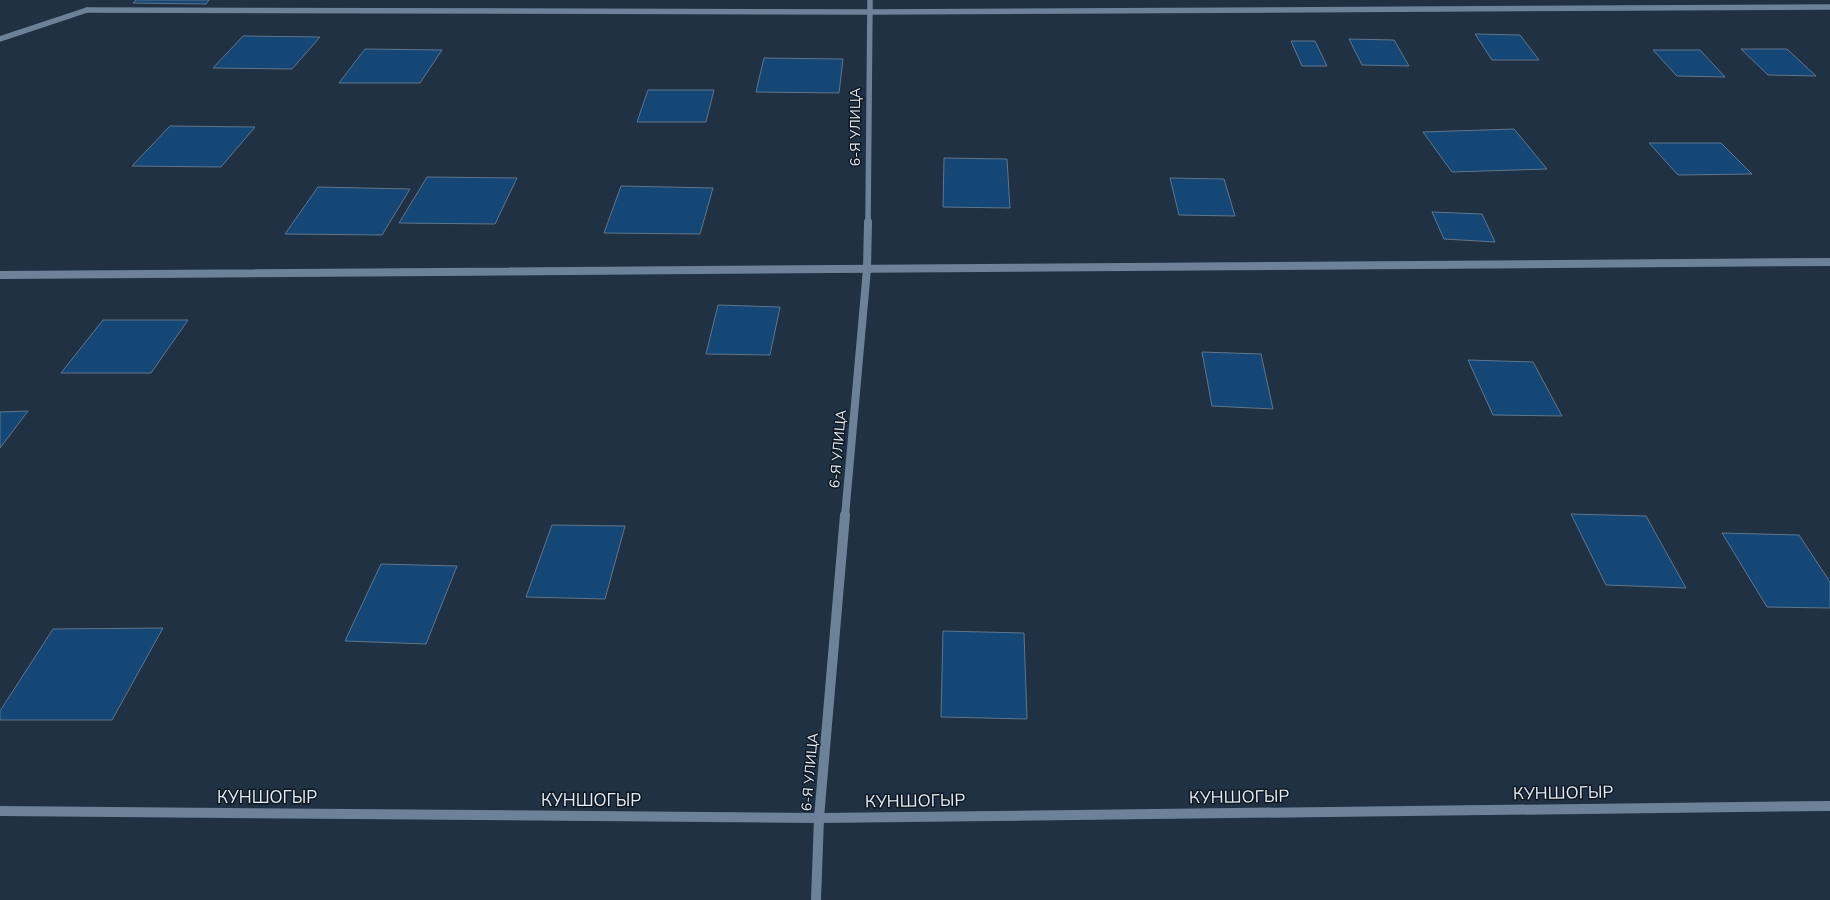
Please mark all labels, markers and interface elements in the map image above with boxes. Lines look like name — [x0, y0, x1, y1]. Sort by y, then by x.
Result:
street label: 6-Я УЛИЦА — [846, 88, 865, 166]
street label: 6-Я УЛИЦА — [825, 409, 851, 489]
street label: 6-Я УЛИЦА — [797, 732, 823, 812]
street label: КУНШОГЫР — [1513, 781, 1614, 805]
street label: КУНШОГЫР — [1189, 785, 1290, 809]
street label: КУНШОГЫР — [217, 786, 317, 809]
street label: КУНШОГЫР — [541, 789, 641, 812]
street label: КУНШОГЫР — [865, 789, 966, 813]

